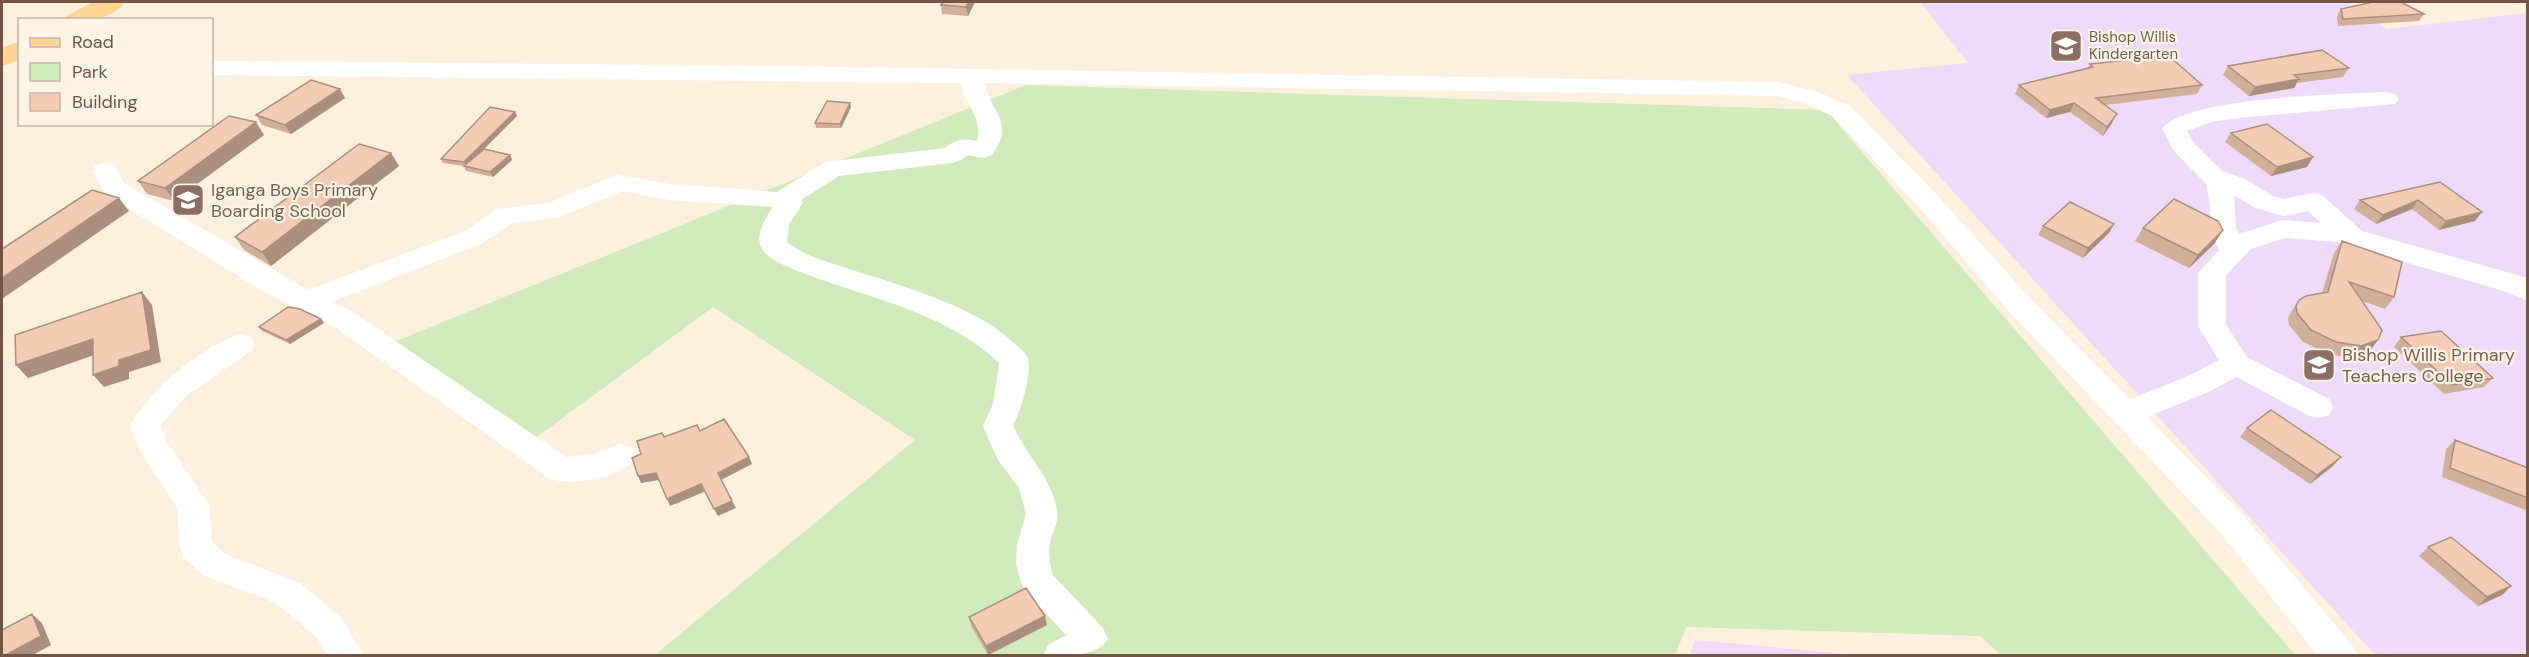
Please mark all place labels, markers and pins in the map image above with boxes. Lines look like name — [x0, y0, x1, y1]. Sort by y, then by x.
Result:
place label: Bishop Willis Kindergarten — [2089, 27, 2178, 64]
school or university icon: Bishop Willis Kindergarten — [2048, 28, 2084, 64]
place label: Iganga Boys Primary Boarding School — [211, 178, 378, 223]
school or university icon: Iganga Boys Primary Boarding School — [170, 182, 206, 218]
place label: Bishop Willis Primary Teachers College — [2342, 343, 2515, 388]
school or university icon: Bishop Willis Primary Teachers College — [2301, 347, 2337, 383]

